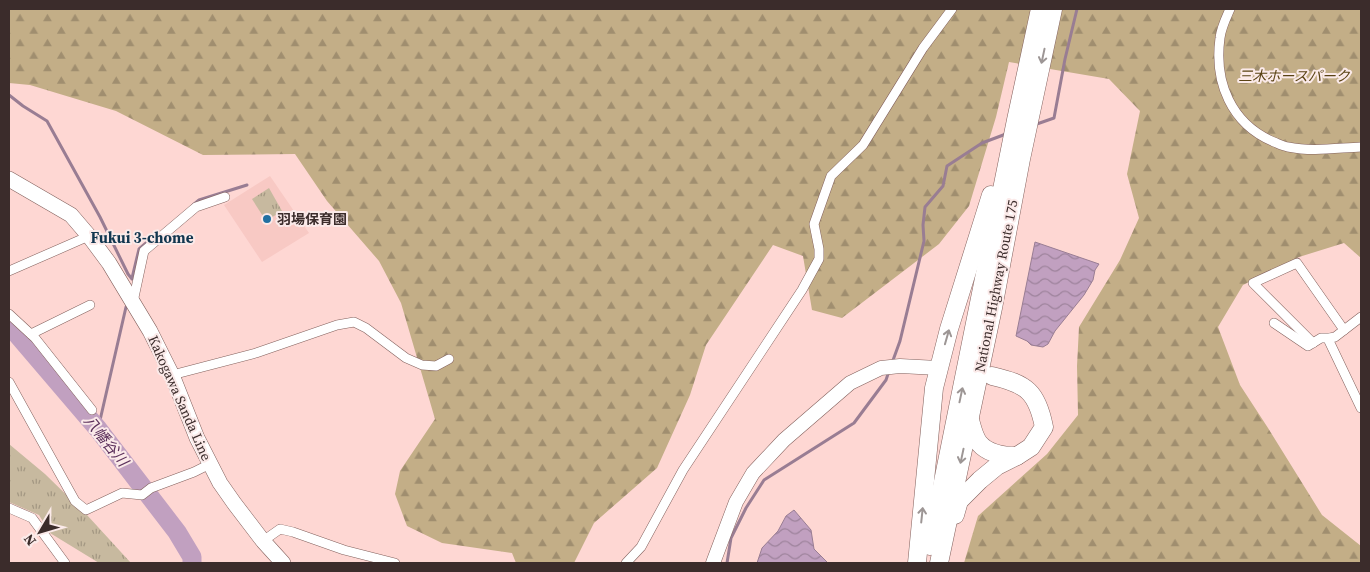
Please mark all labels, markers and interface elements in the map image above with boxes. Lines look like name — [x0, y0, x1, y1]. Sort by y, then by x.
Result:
one-way arrow — [1038, 48, 1047, 64]
park label: 三木ホースパーク — [1238, 66, 1351, 86]
street label: National Highway Route 175 — [969, 198, 1023, 374]
place label: 羽場保育園 — [277, 209, 347, 229]
marker: 羽場保育園 — [261, 213, 273, 225]
district label: Fukui 3-chome — [91, 227, 194, 248]
one-way arrow — [943, 330, 952, 346]
street label: Kakogawa Sanda Line — [143, 332, 217, 464]
one-way arrow — [956, 388, 966, 404]
water label: 八幡谷川 — [79, 411, 135, 472]
one-way arrow — [957, 447, 966, 463]
north arrow — [15, 507, 65, 557]
one-way arrow — [917, 507, 927, 523]
text: N — [19, 530, 41, 550]

